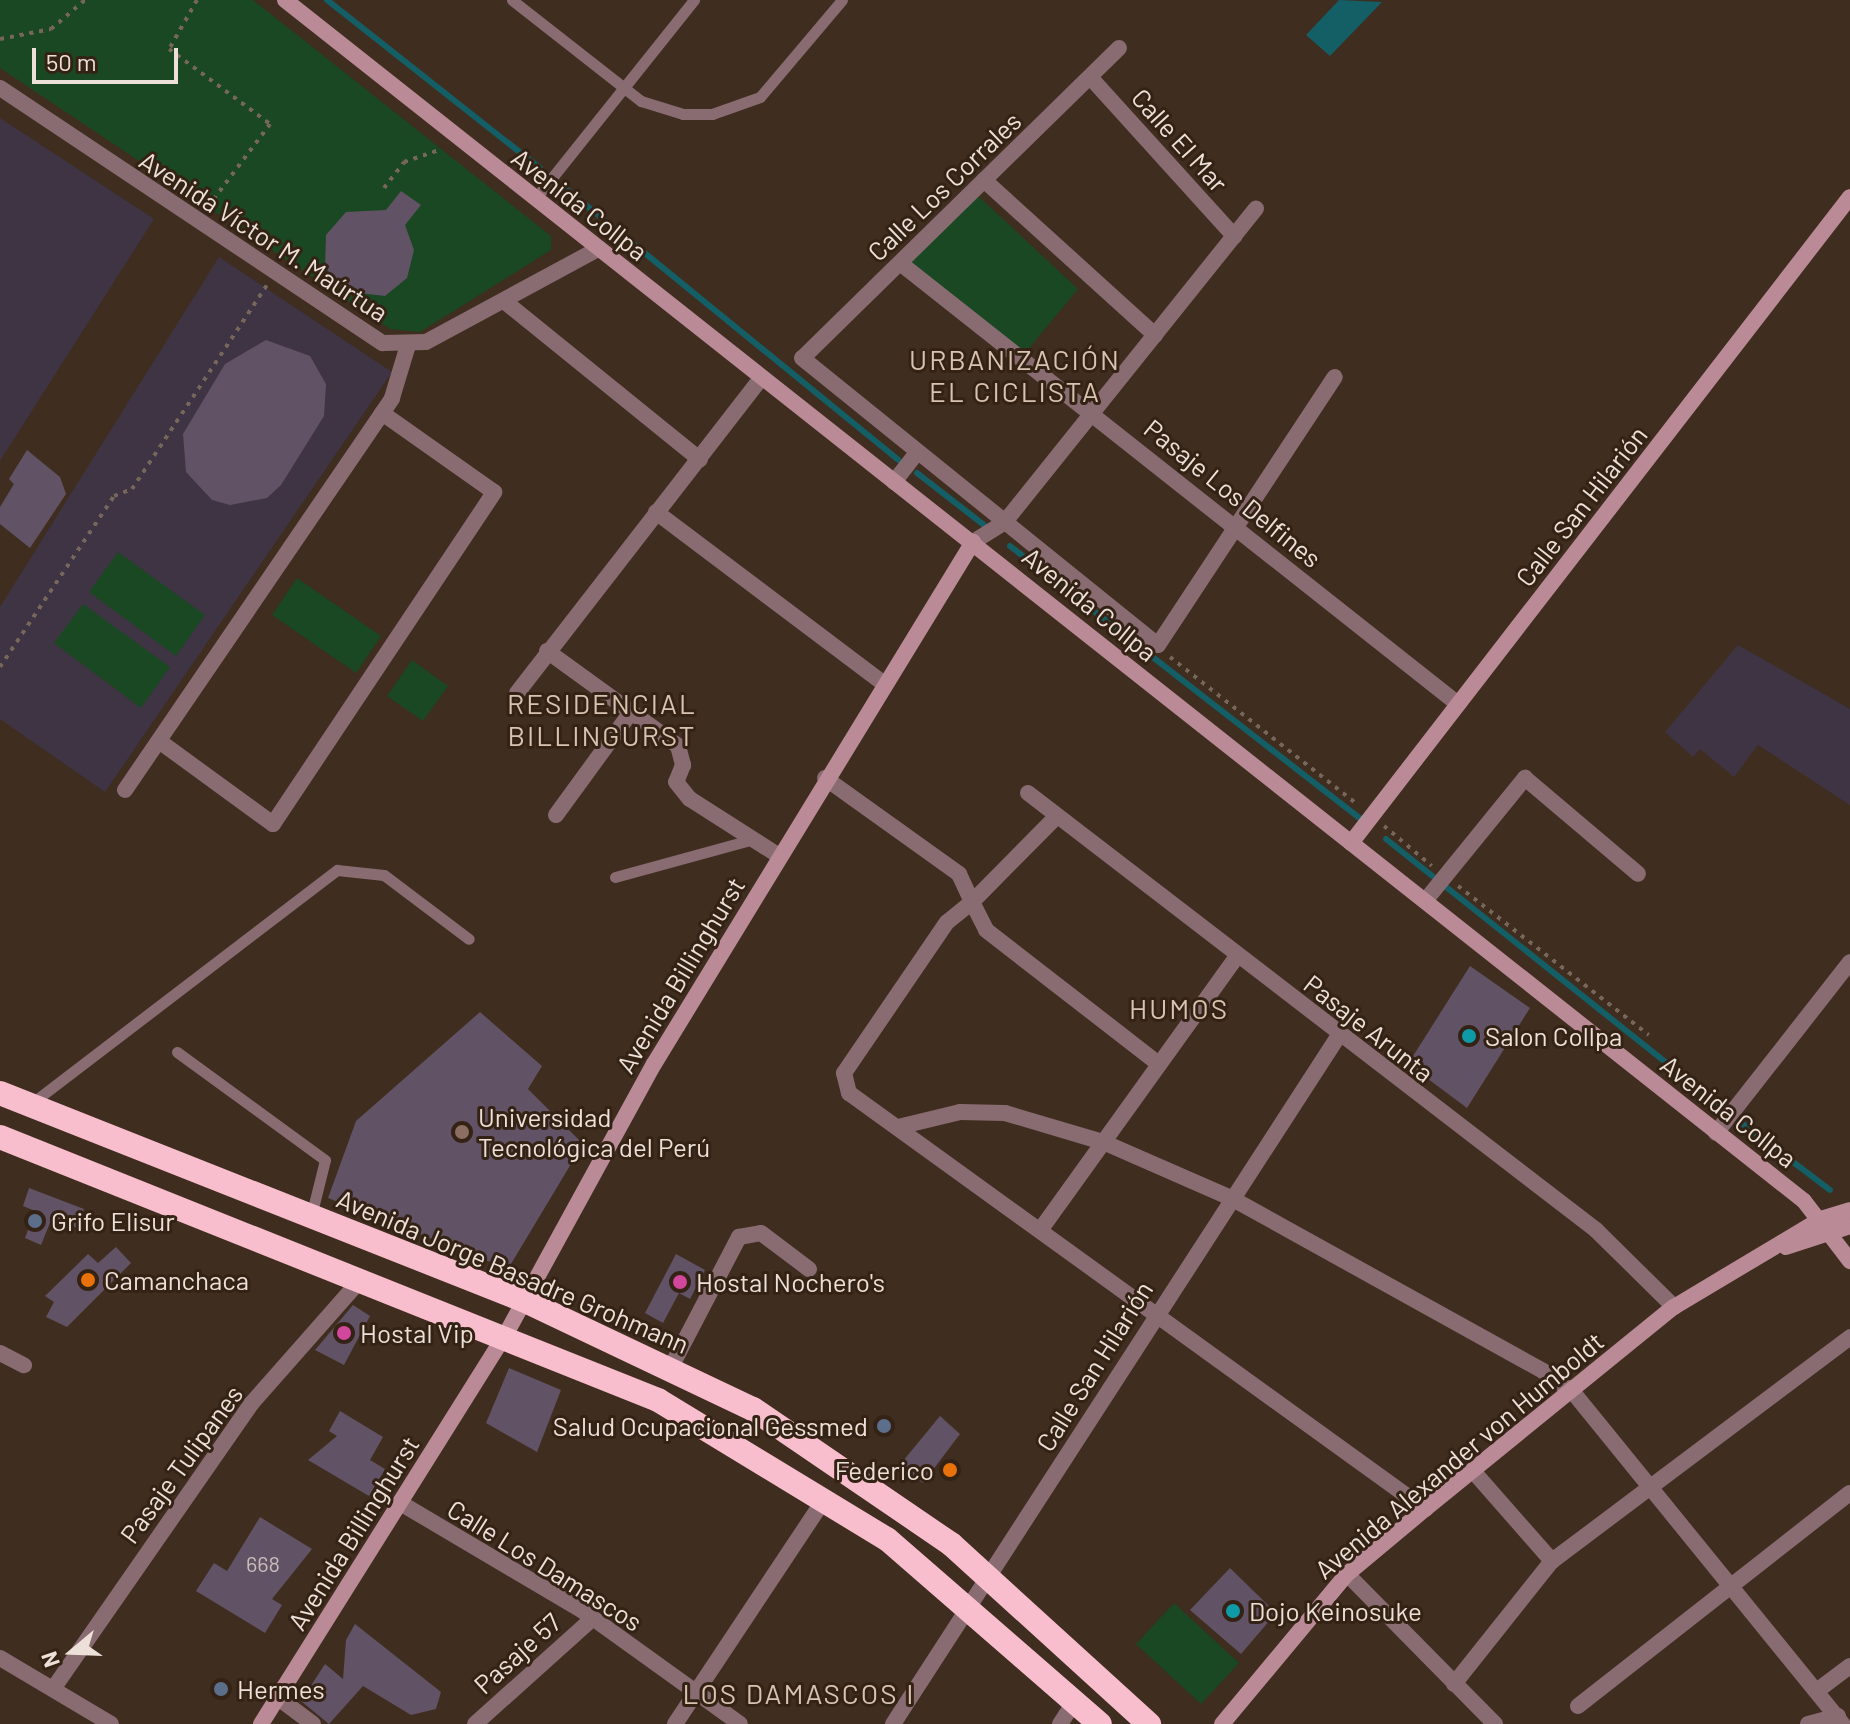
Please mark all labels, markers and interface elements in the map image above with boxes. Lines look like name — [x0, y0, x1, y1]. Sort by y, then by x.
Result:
scale bar — [36, 32, 182, 82]
text: 50 m — [46, 47, 97, 76]
street label: Calle El Mar — [1126, 82, 1234, 198]
street label: Calle Los Corrales — [861, 105, 1027, 267]
street label: Avenida Collpa — [506, 141, 654, 267]
street label: Avenida Víctor M. Maúrtua — [134, 144, 394, 328]
district label: URBANIZACIÓN EL CICLISTA — [909, 342, 1121, 408]
street label: Pasaje Los Delfines — [1138, 412, 1328, 574]
street label: Calle San Hilarión — [1509, 420, 1653, 592]
street label: Avenida Collpa — [1017, 540, 1163, 668]
district label: RESIDENCIAL BILLINGURST — [507, 686, 697, 752]
street label: Avenida Billinghurst — [609, 871, 751, 1079]
street label: Pasaje Arunta — [1298, 968, 1440, 1088]
district label: HUMOS — [1129, 991, 1229, 1025]
place label: Salon Collpa — [1485, 1020, 1622, 1052]
marker: Salon Collpa — [1460, 1027, 1478, 1045]
street label: Avenida Collpa — [1655, 1048, 1803, 1174]
place label: Universidad Tecnológica del Perú — [478, 1101, 710, 1162]
marker: Universidad Tecnológica del Perú — [453, 1123, 471, 1141]
street label: Avenida Jorge Basadre Grohmann — [332, 1182, 694, 1360]
place label: Grifo Elisur — [51, 1205, 175, 1237]
marker: Grifo Elisur — [26, 1212, 44, 1230]
place label: Camanchaca — [104, 1264, 249, 1296]
place label: Hostal Nochero's — [696, 1266, 885, 1298]
marker: Camanchaca — [79, 1271, 97, 1289]
marker: Hostal Nochero's — [671, 1273, 689, 1291]
street label: Calle San Hilarión — [1029, 1275, 1159, 1457]
place label: Hostal Vip — [360, 1317, 474, 1349]
marker: Hostal Vip — [335, 1324, 353, 1342]
street label: Avenida Alexander von Humboldt — [1308, 1325, 1610, 1585]
street label: Pasaje Tulipanes — [113, 1379, 249, 1549]
place label: Salud Ocupacional Gessmed — [553, 1410, 868, 1442]
marker: Salud Ocupacional Gessmed — [875, 1417, 893, 1435]
street label: Avenida Billinghurst — [281, 1430, 425, 1636]
place label: Federico — [835, 1454, 934, 1486]
marker: Federico — [941, 1461, 959, 1479]
street label: Calle Los Damascos — [442, 1493, 648, 1637]
house number: 668 — [246, 1551, 280, 1577]
place label: Dojo Keinosuke — [1249, 1595, 1422, 1627]
marker: Dojo Keinosuke — [1224, 1602, 1242, 1620]
street label: Pasaje 57 — [467, 1606, 567, 1700]
north arrow — [32, 1612, 112, 1692]
text: N — [35, 1649, 64, 1671]
place label: Hermes — [237, 1673, 325, 1705]
district label: LOS DAMASCOS I — [683, 1676, 915, 1710]
marker: Hermes — [212, 1680, 230, 1698]

